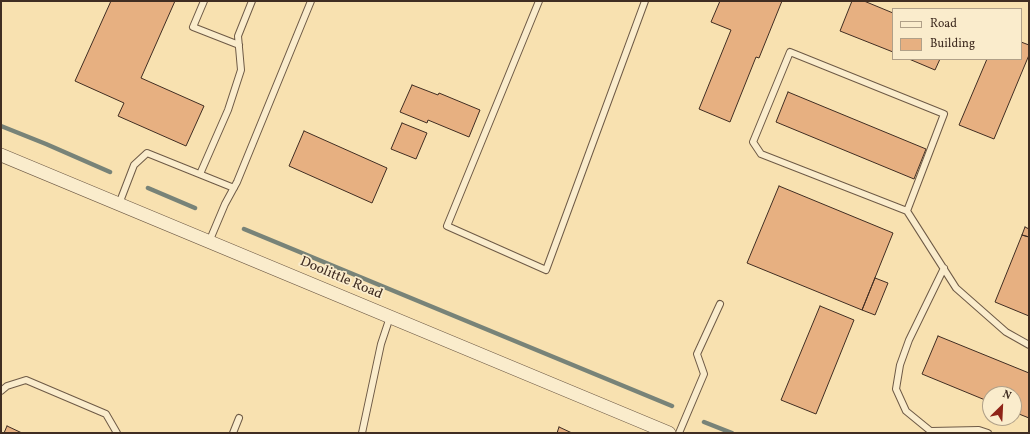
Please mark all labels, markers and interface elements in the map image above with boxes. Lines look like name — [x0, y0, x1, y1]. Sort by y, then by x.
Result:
legend — [892, 8, 1022, 60]
text: Road — [930, 16, 957, 32]
text: Building — [930, 36, 975, 52]
street label: Doolittle Road — [297, 254, 385, 304]
north arrow — [982, 386, 1022, 426]
text: N — [1000, 387, 1013, 404]

